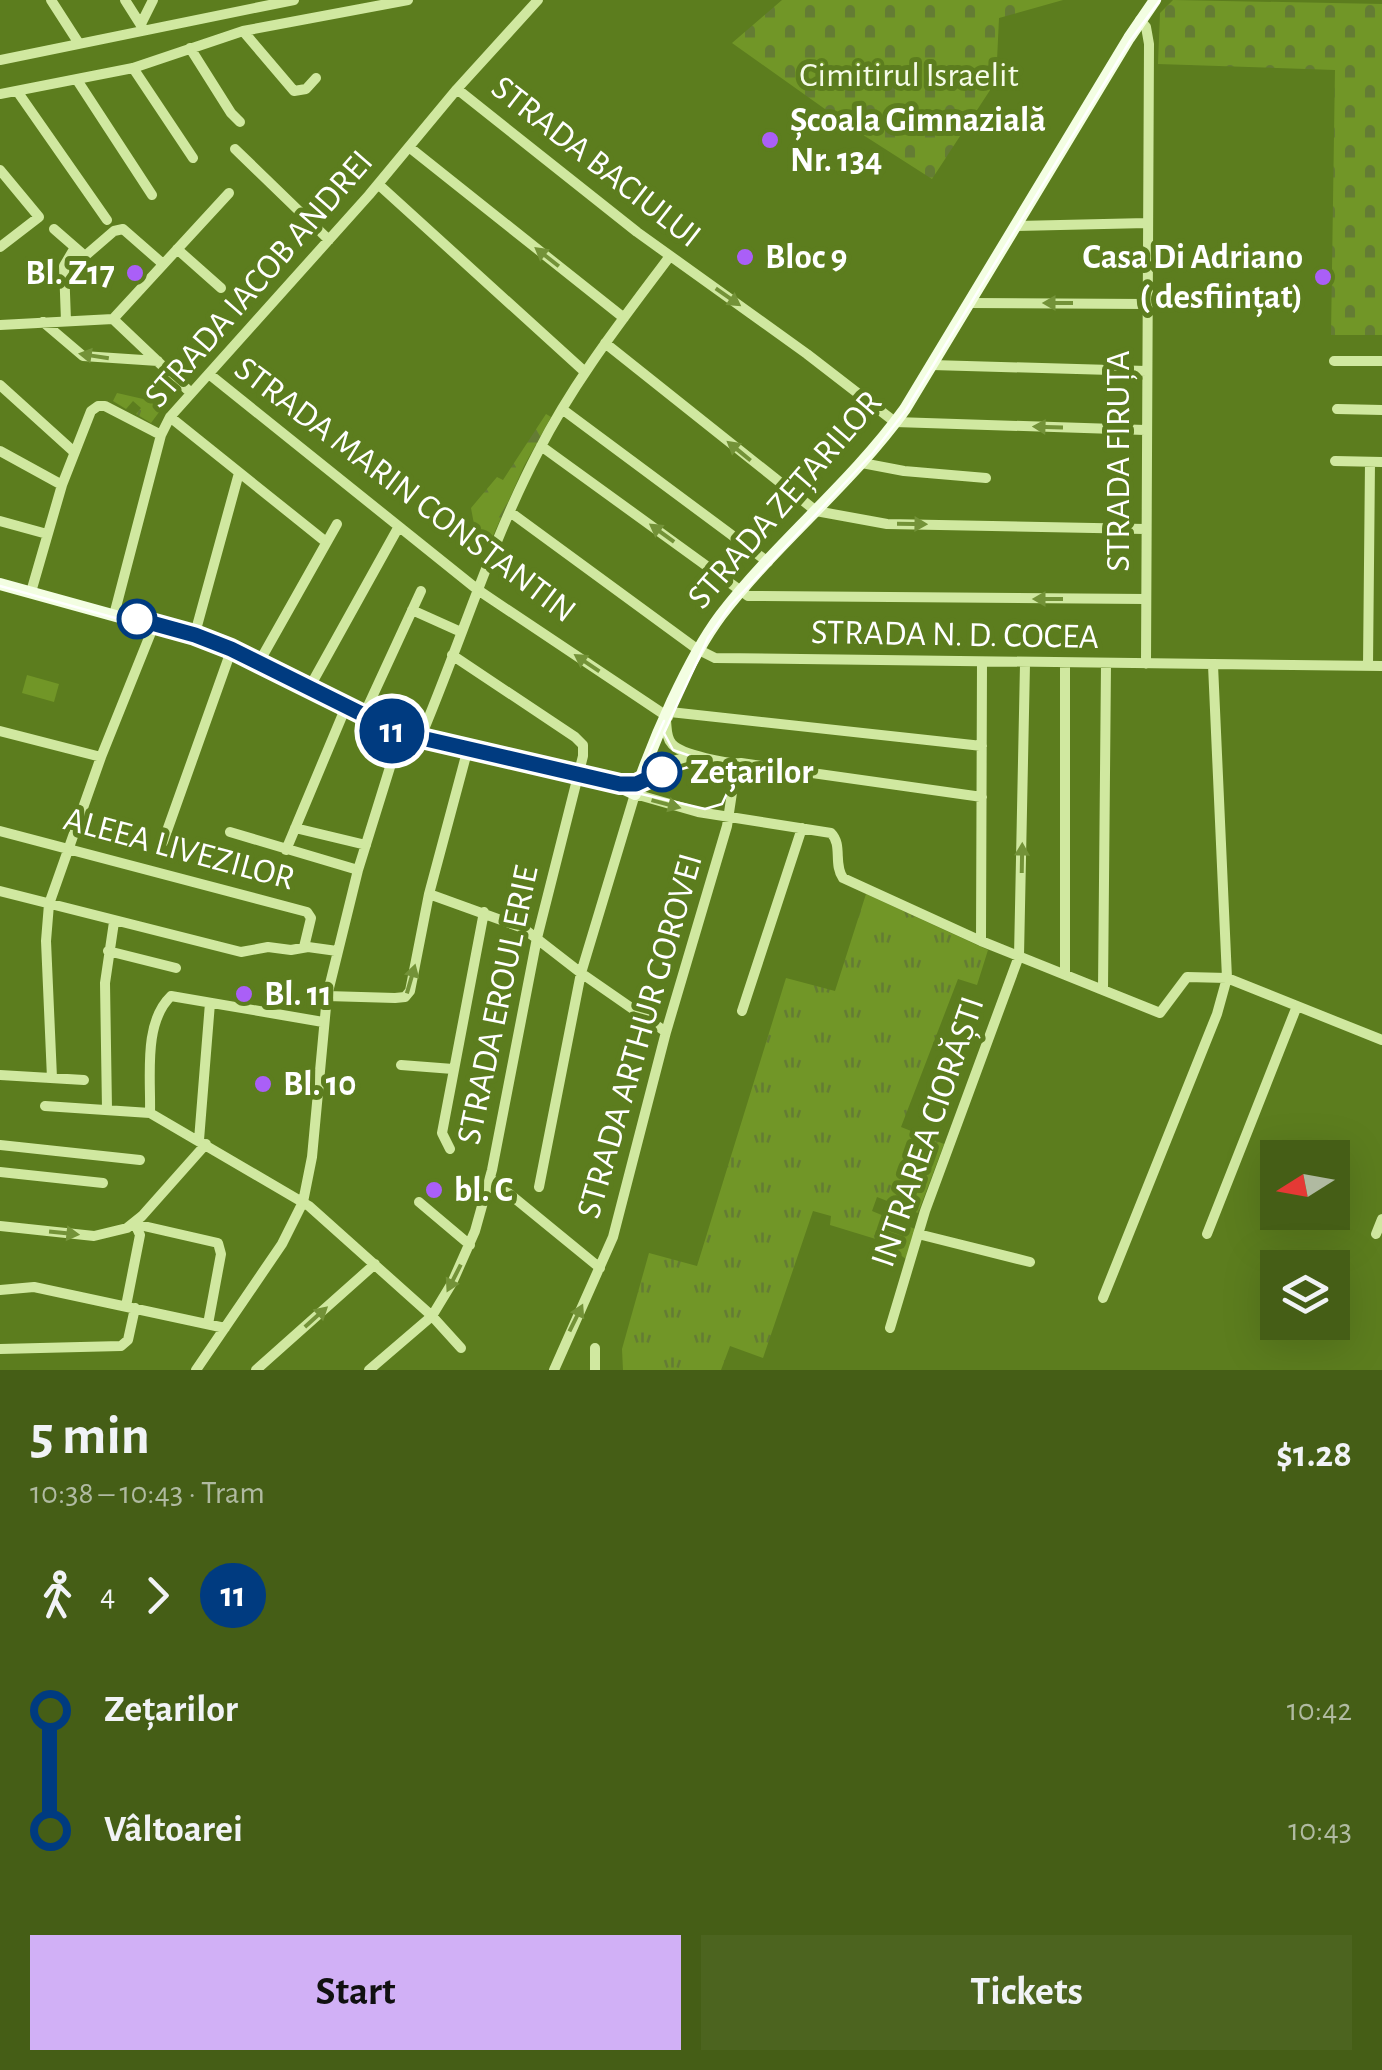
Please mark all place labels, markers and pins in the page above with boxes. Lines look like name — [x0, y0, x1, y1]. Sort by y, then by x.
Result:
place label: Școala Gimnazială Nr. 134 — [790, 103, 1046, 178]
marker: Școala Gimnazială Nr. 134 — [759, 129, 781, 151]
place label: Bloc 9 — [765, 240, 847, 275]
place label: Casa Di Adriano ( desființat) — [1083, 240, 1303, 318]
marker: Bloc 9 — [734, 246, 756, 268]
place label: Bl. Z17 — [25, 256, 115, 291]
marker: Bl. Z17 — [124, 262, 146, 284]
marker: Casa Di Adriano ( desființat) — [1312, 266, 1334, 288]
unlabelled marker — [118, 600, 156, 638]
marker: Zețarilor — [643, 753, 681, 791]
place label: Zețarilor — [690, 755, 813, 793]
place label: Bl. 11 — [264, 977, 332, 1012]
marker: Bl. 11 — [233, 983, 255, 1005]
place label: Bl. 10 — [283, 1067, 357, 1102]
marker: Bl. 10 — [252, 1073, 274, 1095]
place label: bl. C — [454, 1173, 513, 1208]
marker: bl. C — [423, 1179, 445, 1201]

